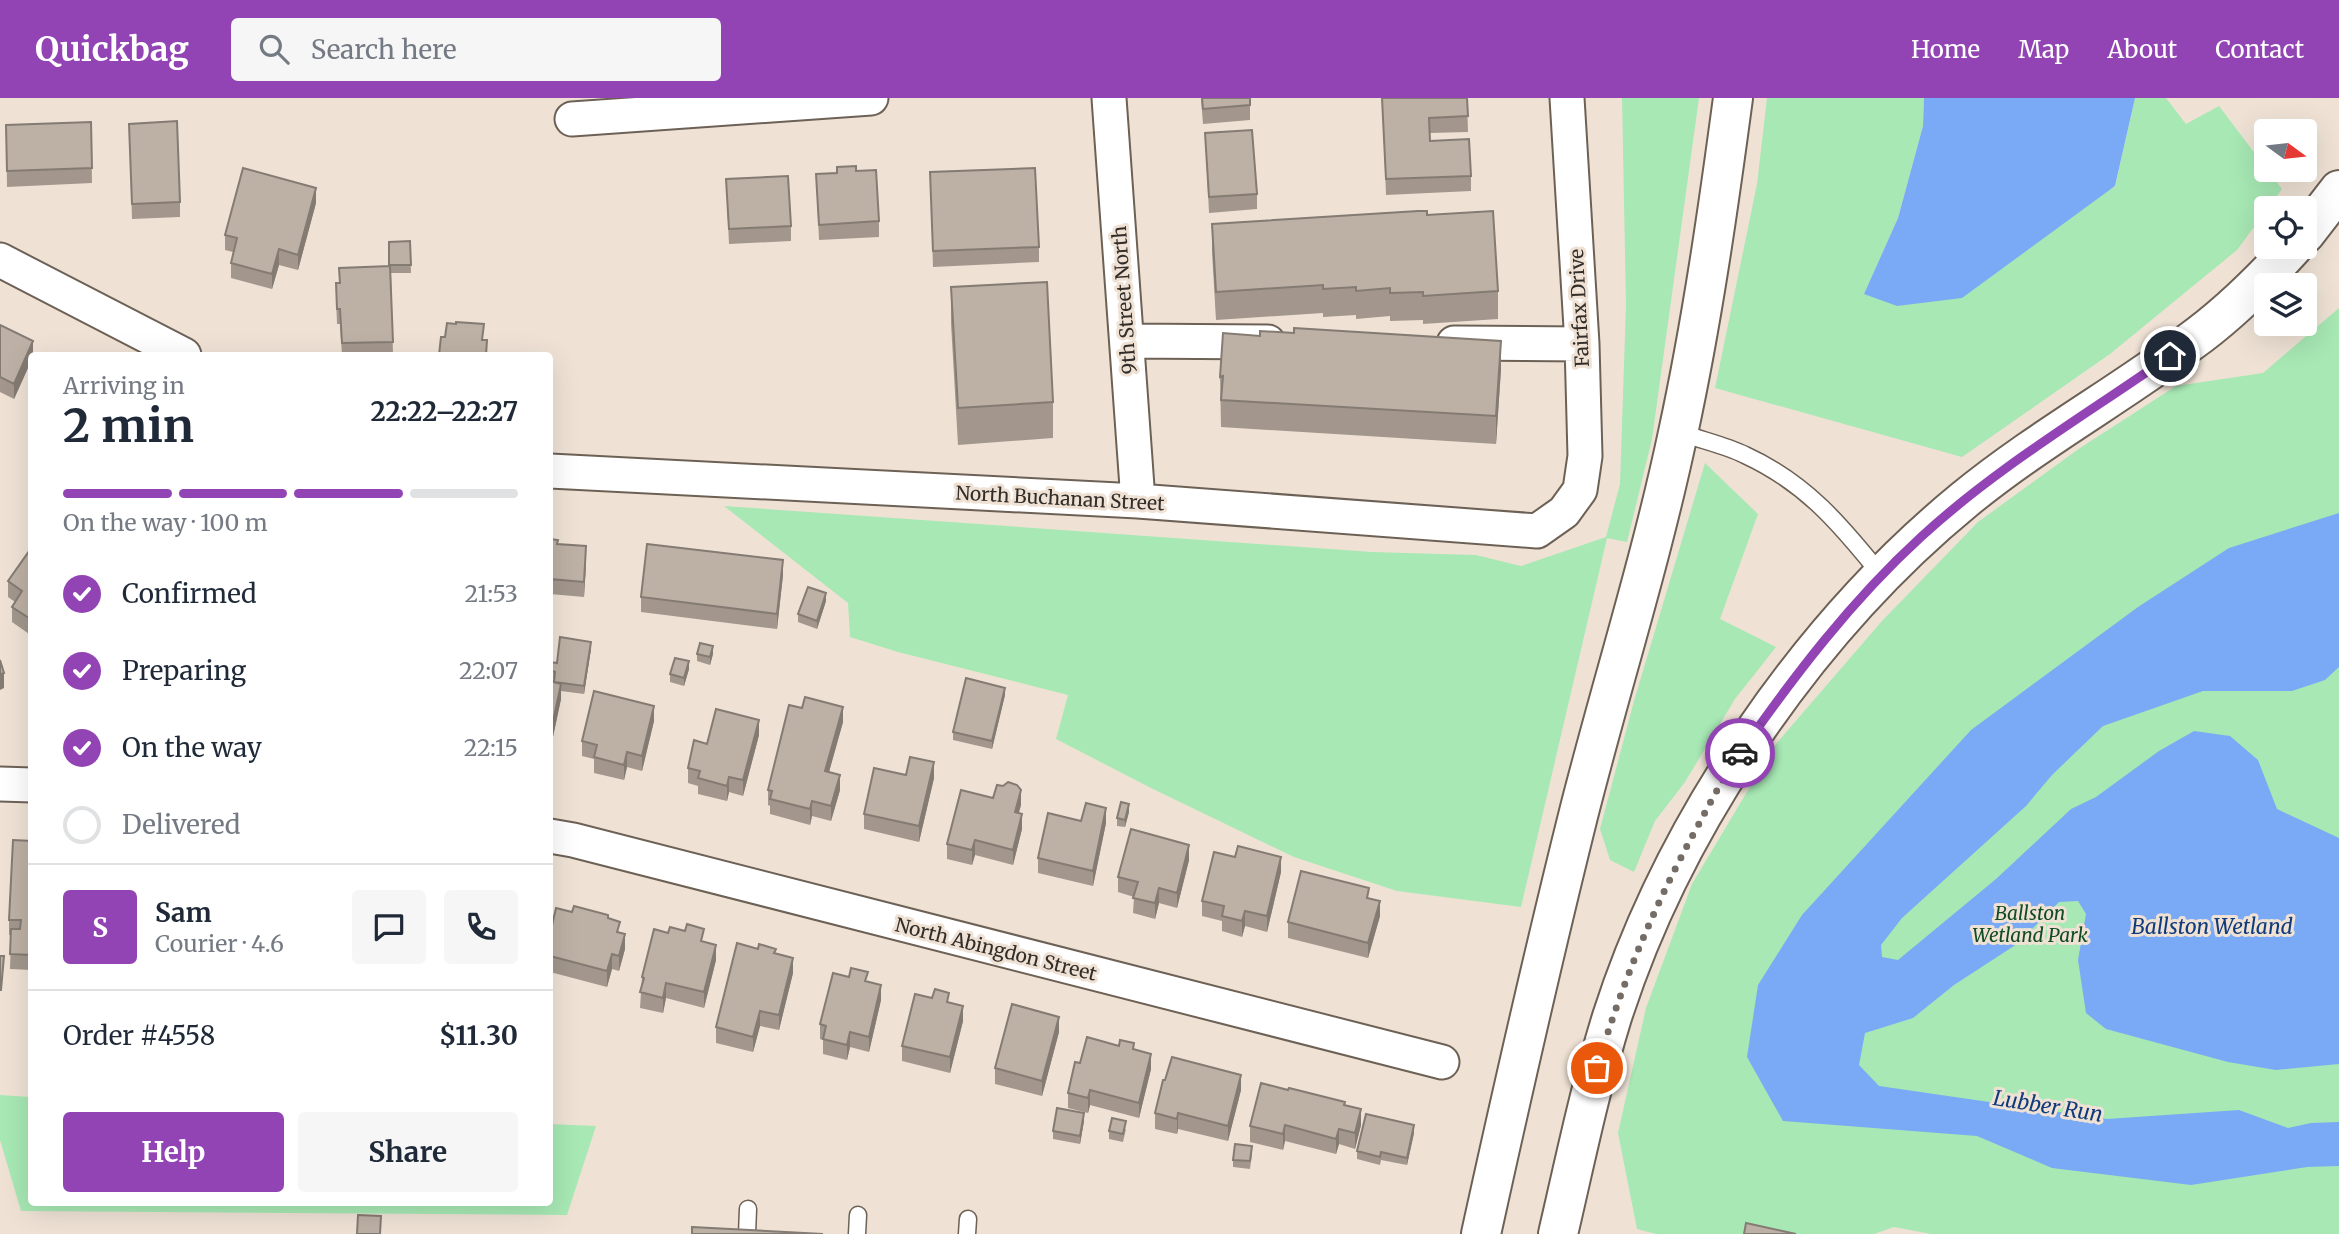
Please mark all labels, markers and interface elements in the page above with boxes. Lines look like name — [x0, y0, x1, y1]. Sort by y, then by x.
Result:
search box — [231, 18, 721, 81]
text: Quickbag — [35, 29, 189, 70]
icon: search — [255, 30, 293, 68]
text: Search here — [311, 33, 457, 66]
text: Home — [1911, 34, 1980, 65]
text: Map — [2018, 34, 2069, 65]
text: About — [2107, 34, 2177, 65]
text: Contact — [2215, 34, 2304, 65]
north arrow — [2254, 119, 2317, 182]
map controls — [2254, 119, 2317, 336]
button: locate — [2254, 196, 2317, 259]
street label: 9th Street North — [1107, 225, 1141, 375]
street label: Fairfax Drive — [1564, 248, 1594, 368]
button: layers — [2254, 273, 2317, 336]
pin — [2140, 326, 2200, 386]
icon: home — [2151, 337, 2189, 375]
text: Arriving in — [63, 371, 185, 400]
text: 22:22–22:27 — [371, 395, 518, 428]
text: 2 min — [63, 397, 194, 455]
street label: North Buchanan Street — [955, 481, 1166, 515]
text: On the way · 100 m — [63, 508, 268, 537]
icon: check — [63, 575, 101, 613]
text: Confirmed — [122, 577, 257, 610]
text: 21:53 — [465, 579, 518, 608]
icon: check — [63, 652, 101, 690]
text: Preparing — [122, 654, 246, 687]
text: 22:07 — [459, 656, 518, 685]
courier — [1705, 718, 1775, 788]
icon: check — [63, 729, 101, 767]
text: On the way — [122, 731, 262, 764]
text: 22:15 — [464, 733, 518, 762]
icon: car — [1721, 734, 1759, 772]
text: Delivered — [122, 808, 241, 841]
button: chat — [352, 890, 426, 964]
button: phone — [444, 890, 518, 964]
text: Sam — [155, 896, 212, 929]
park label: Ballston Wetland Park — [1972, 901, 2088, 947]
text: S — [92, 911, 108, 944]
street label: North Abingdon Street — [893, 912, 1100, 986]
water label: Ballston Wetland — [2131, 913, 2293, 940]
text: Courier · 4.6 — [155, 929, 284, 958]
text: Order #4558 — [63, 1019, 215, 1052]
text: $11.30 — [439, 1019, 518, 1052]
pin — [1567, 1038, 1627, 1098]
icon: bag — [1578, 1049, 1616, 1087]
water label: Lubber Run — [1991, 1084, 2105, 1128]
button: Help — [63, 1112, 284, 1192]
button: Share — [298, 1112, 518, 1192]

